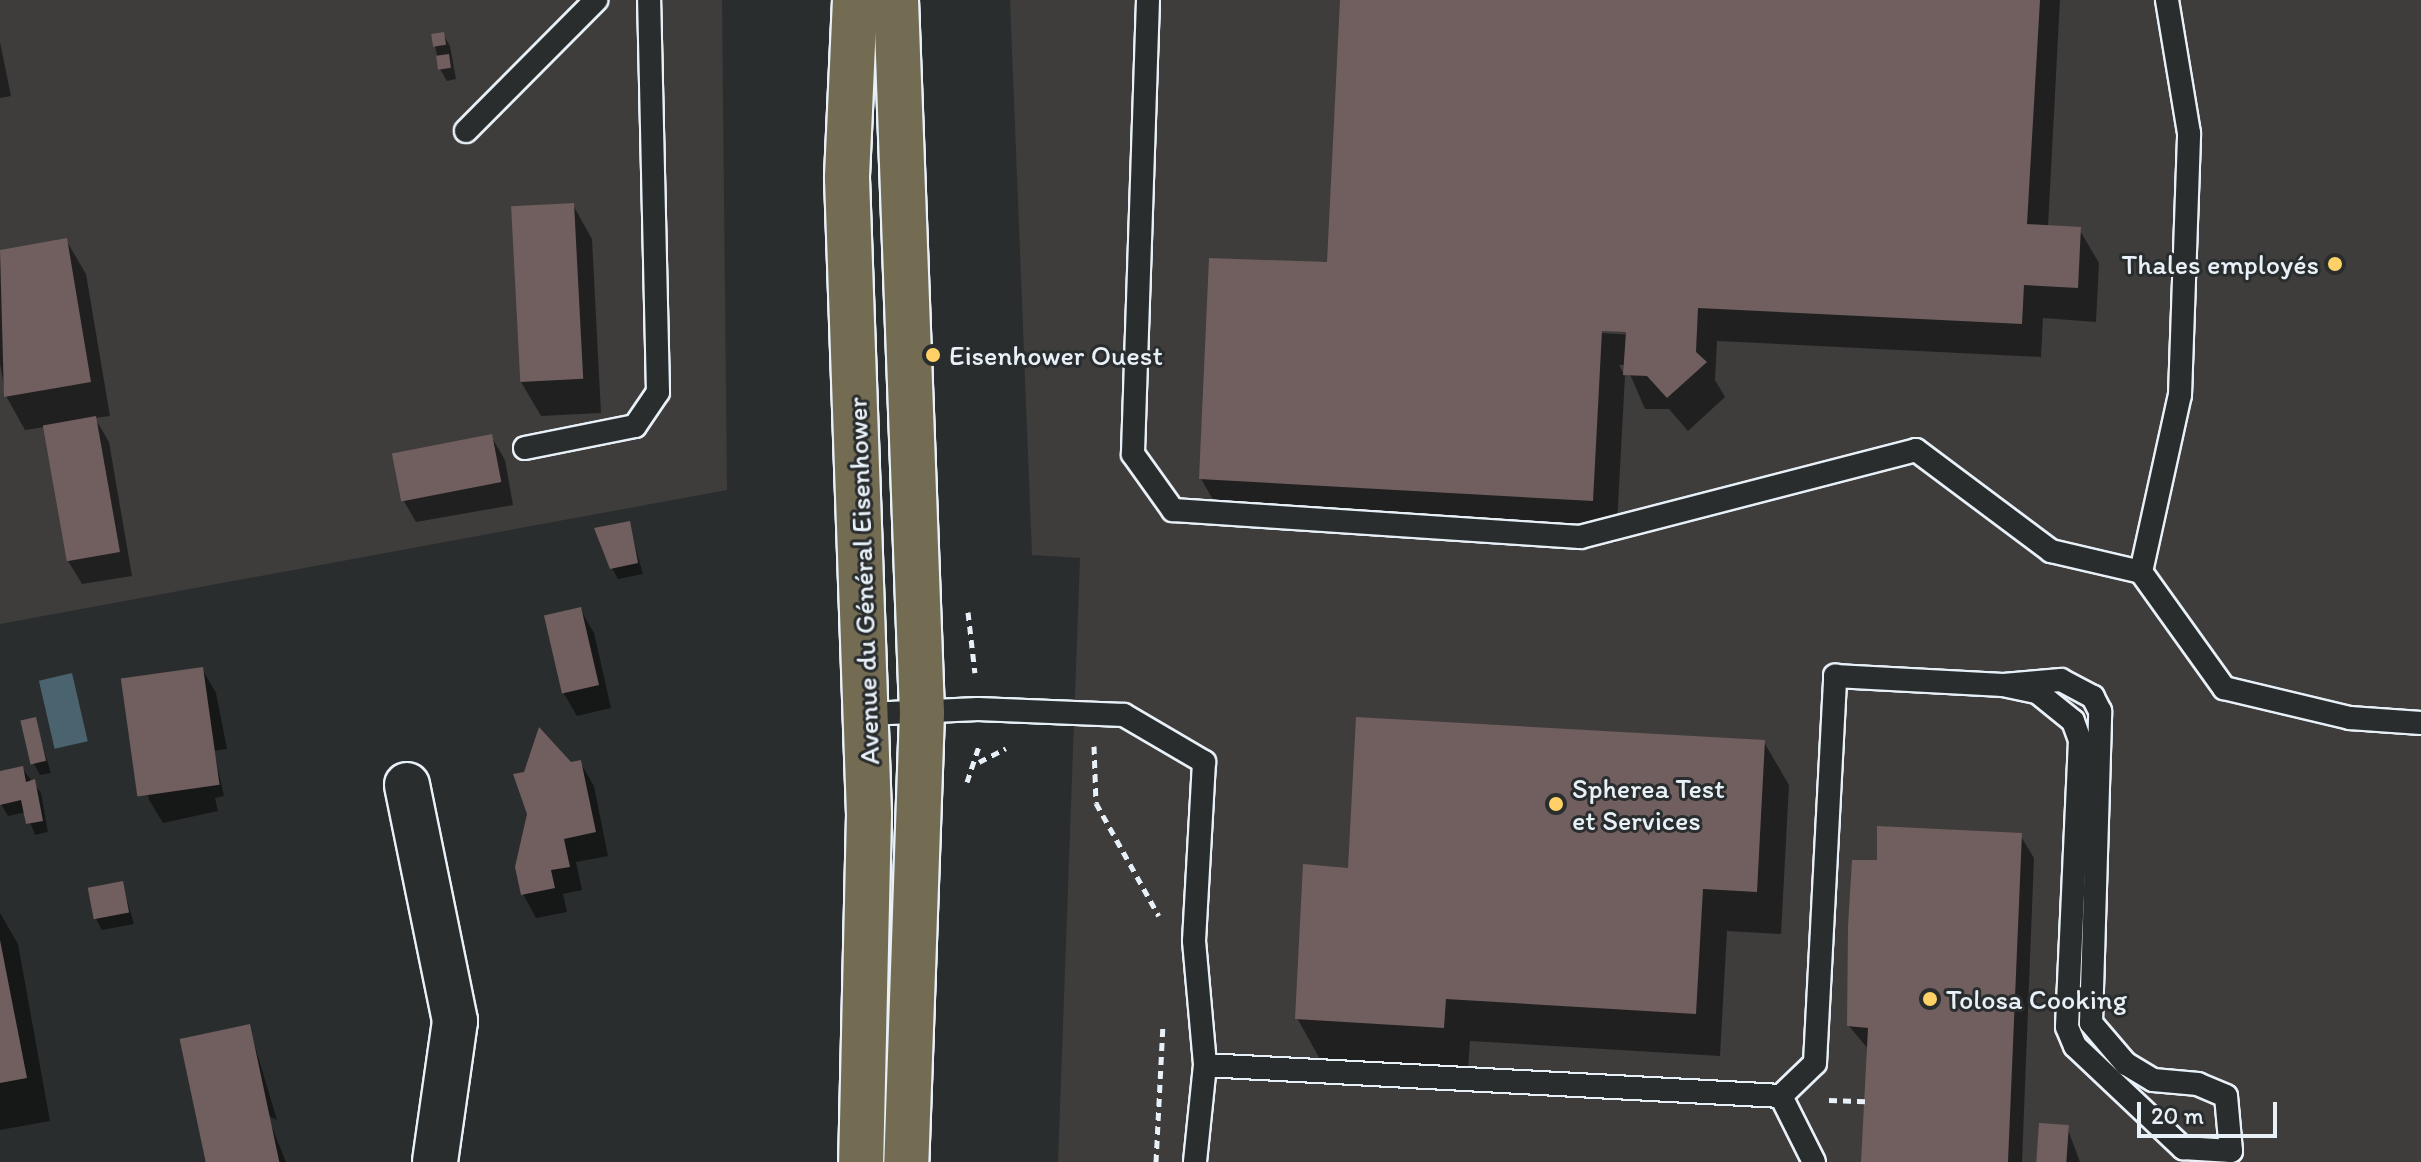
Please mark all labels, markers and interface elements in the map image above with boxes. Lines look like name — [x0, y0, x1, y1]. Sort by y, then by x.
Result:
place label: Thales employés — [2122, 247, 2319, 281]
marker: Thales employés — [2326, 255, 2344, 273]
place label: Eisenhower Ouest — [949, 338, 1163, 372]
marker: Eisenhower Ouest — [924, 346, 942, 364]
street label: Avenue du Général Eisenhower — [840, 397, 886, 765]
place label: Spherea Test et Services — [1572, 771, 1725, 837]
marker: Spherea Test et Services — [1547, 795, 1565, 813]
place label: Tolosa Cooking — [1946, 982, 2126, 1016]
marker: Tolosa Cooking — [1921, 990, 1939, 1008]
scale bar — [2141, 1086, 2281, 1136]
text: 20 m — [2151, 1101, 2204, 1130]

